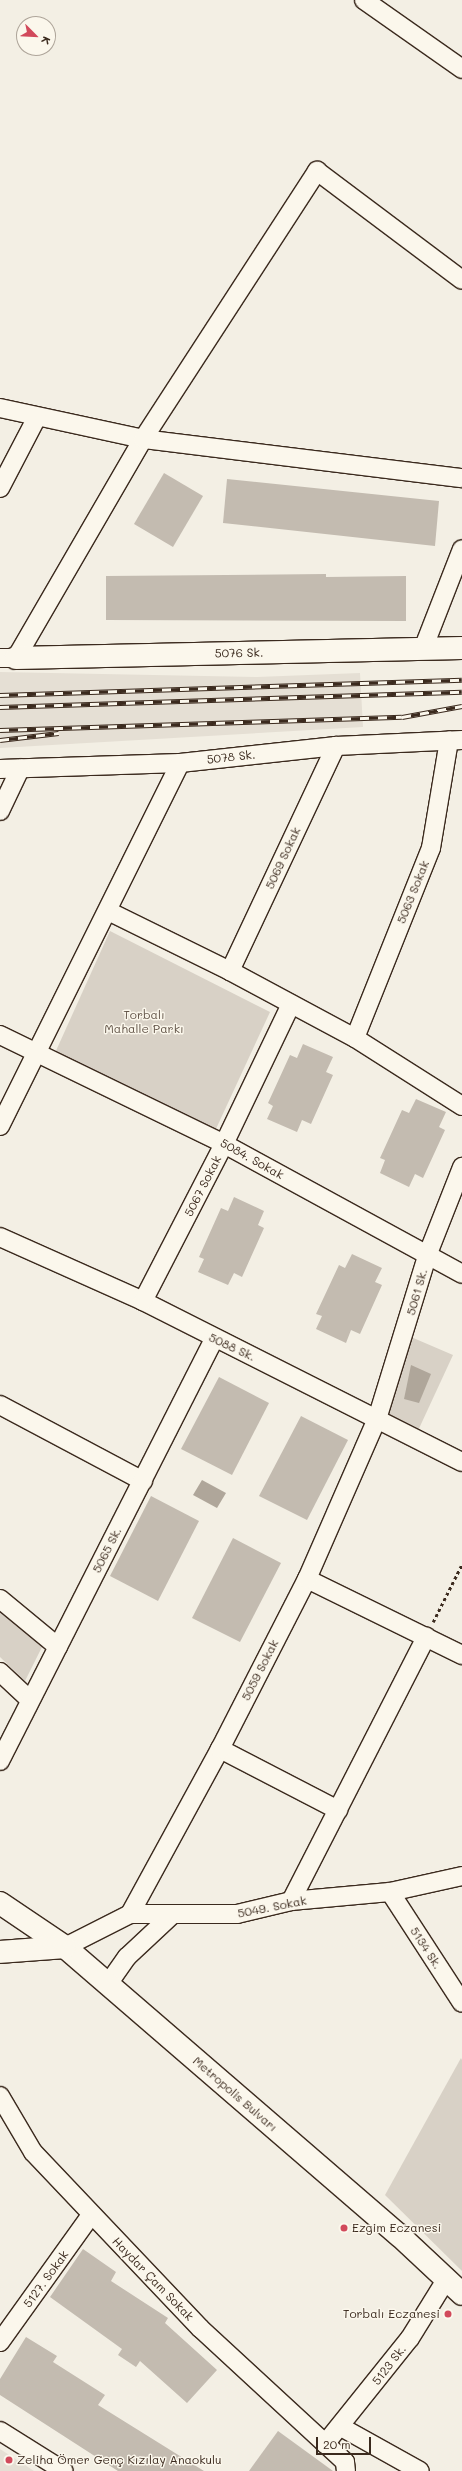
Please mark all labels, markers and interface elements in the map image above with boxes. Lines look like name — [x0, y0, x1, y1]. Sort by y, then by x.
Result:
north arrow — [16, 16, 56, 56]
text: K — [38, 34, 55, 47]
street label: 5076 Sk. — [214, 645, 264, 661]
street label: 5078 Sk. — [206, 747, 256, 767]
street label: 5069 Sokak — [262, 825, 304, 891]
street label: 5063 Sokak — [394, 858, 432, 926]
park label: Torbalı Mahalle Parkı — [104, 1008, 184, 1036]
street label: 5084. Sokak — [218, 1136, 286, 1182]
street label: 5067 Sokak — [182, 1153, 224, 1219]
street label: 5061 Sk. — [404, 1267, 430, 1317]
street label: 5088 Sk. — [207, 1330, 257, 1364]
street label: 5065 Sk. — [89, 1525, 125, 1575]
street label: 5059 Sokak — [239, 1637, 281, 1703]
street label: 5049. Sokak — [236, 1893, 308, 1921]
street label: 5134 Sk. — [407, 1924, 445, 1972]
street label: Metropolis Bulvarı — [190, 2053, 280, 2135]
place label: Ezgim Eczanesi — [352, 2221, 441, 2235]
marker: Ezgim Eczanesi — [339, 2223, 349, 2233]
street label: Haydar Çam Sokak — [109, 2234, 197, 2324]
street label: 5127. Sokak — [20, 2248, 72, 2310]
place label: Torbalı Eczanesi — [343, 2307, 440, 2321]
marker: Torbalı Eczanesi — [443, 2309, 453, 2319]
street label: 5123 Sk. — [369, 2342, 409, 2388]
scale bar — [318, 2429, 373, 2455]
text: 20 m — [323, 2436, 351, 2452]
place label: Zeliha Ömer Genç Kızılay Anaokulu — [17, 2453, 222, 2467]
marker: Zeliha Ömer Genç Kızılay Anaokulu — [4, 2455, 14, 2465]

